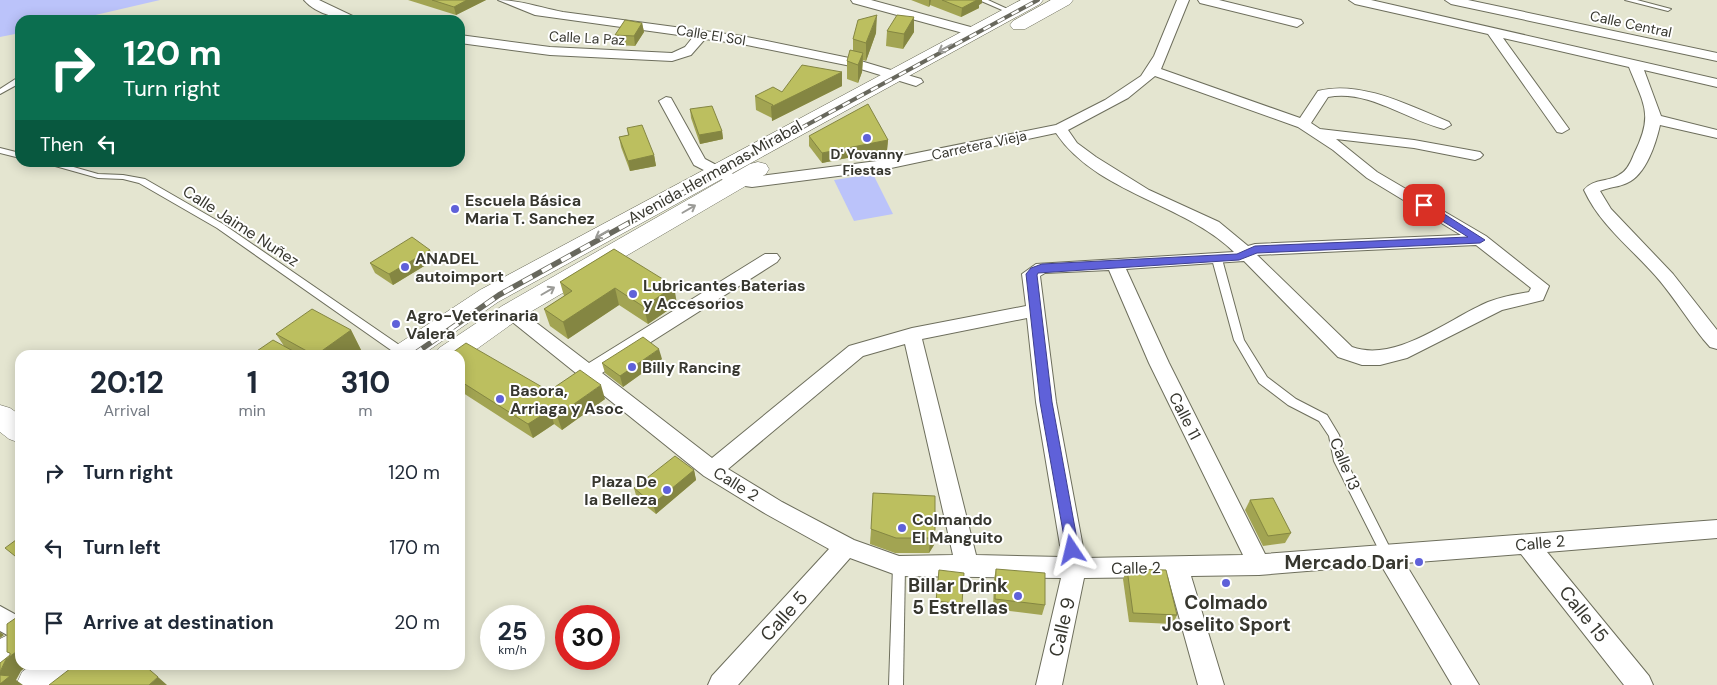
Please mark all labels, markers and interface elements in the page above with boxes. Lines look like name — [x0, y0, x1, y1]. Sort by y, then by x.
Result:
street label: Calle Central — [1589, 7, 1673, 41]
street label: Calle El Sol — [675, 21, 747, 49]
street label: Calle La Paz — [549, 27, 625, 49]
text: 120 m — [123, 30, 222, 76]
icon: right — [40, 35, 105, 100]
one-way arrow — [937, 43, 952, 53]
text: Turn right — [123, 74, 220, 103]
street label: Avenida Hermanas Mirabal — [624, 115, 806, 229]
street label: Carretera Vieja — [930, 126, 1028, 164]
icon: left — [93, 130, 121, 158]
text: Then — [40, 132, 83, 157]
marker: D' Yovanny Fiestas — [861, 132, 873, 144]
place label: D' Yovanny Fiestas — [831, 145, 904, 179]
street label: Calle Jaime Nuñez — [179, 181, 303, 271]
pin — [1403, 184, 1445, 226]
place label: Escuela Básica Maria T. Sanchez — [465, 190, 595, 229]
icon: arrive — [1410, 191, 1438, 219]
marker: Escuela Básica Maria T. Sanchez — [449, 203, 461, 215]
one-way arrow — [681, 203, 695, 213]
one-way arrow — [595, 229, 609, 239]
place label: ANADEL autoimport — [415, 248, 504, 287]
marker: ANADEL autoimport — [399, 261, 411, 273]
place label: Lubricantes Baterias y Accesorios — [643, 275, 805, 314]
one-way arrow — [541, 285, 555, 295]
marker: Lubricantes Baterias y Accesorios — [627, 288, 639, 300]
place label: Agro-Veterinaria Valera — [406, 305, 538, 344]
marker: Agro-Veterinaria Valera — [390, 318, 402, 330]
place label: Billy Rancing — [642, 357, 741, 378]
marker: Billy Rancing — [626, 361, 638, 373]
text: 20:12 — [90, 363, 164, 402]
text: 1 — [247, 363, 258, 402]
text: 310 — [340, 363, 390, 402]
place label: Basora, Arriaga y Asoc — [510, 380, 624, 419]
street label: Calle 11 — [1164, 389, 1206, 443]
marker: Basora, Arriaga y Asoc — [494, 393, 506, 405]
text: Arrival — [103, 400, 150, 421]
text: min — [238, 400, 266, 421]
text: m — [358, 400, 373, 421]
street label: Calle 13 — [1325, 435, 1365, 493]
icon: right — [40, 459, 68, 487]
text: Turn right — [83, 460, 173, 485]
text: 120 m — [388, 460, 440, 485]
street label: Calle 2 — [709, 462, 763, 506]
place label: Plaza De la Belleza — [584, 471, 657, 510]
marker: Plaza De la Belleza — [661, 484, 673, 496]
place label: Colmando El Manguito — [912, 509, 1003, 548]
marker: Colmando El Manguito — [896, 522, 908, 534]
position arrow — [1045, 523, 1097, 575]
street label: Calle 2 — [1514, 530, 1566, 556]
icon: left — [40, 534, 68, 562]
text: Turn left — [83, 535, 161, 560]
text: 170 m — [389, 535, 440, 560]
place label: Mercado Dari — [1284, 550, 1409, 575]
marker: Mercado Dari — [1413, 556, 1425, 568]
street label: Calle 2 — [1111, 557, 1161, 579]
place label: Billar Drink 5 Estrellas — [908, 573, 1008, 620]
marker: Colmado Joselito Sport — [1220, 577, 1232, 589]
street label: Calle 15 — [1554, 581, 1614, 647]
street label: Calle 5 — [755, 585, 813, 647]
marker: Billar Drink 5 Estrellas — [1012, 590, 1024, 602]
place label: Colmado Joselito Sport — [1161, 590, 1291, 637]
street label: Calle 9 — [1043, 595, 1081, 659]
speed limit sign: 30 — [555, 605, 620, 670]
icon: arrive — [40, 609, 68, 637]
text: Arrive at destination — [83, 610, 274, 635]
text: 20 m — [394, 610, 440, 635]
text: 25 — [498, 615, 527, 648]
text: km/h — [498, 642, 527, 658]

